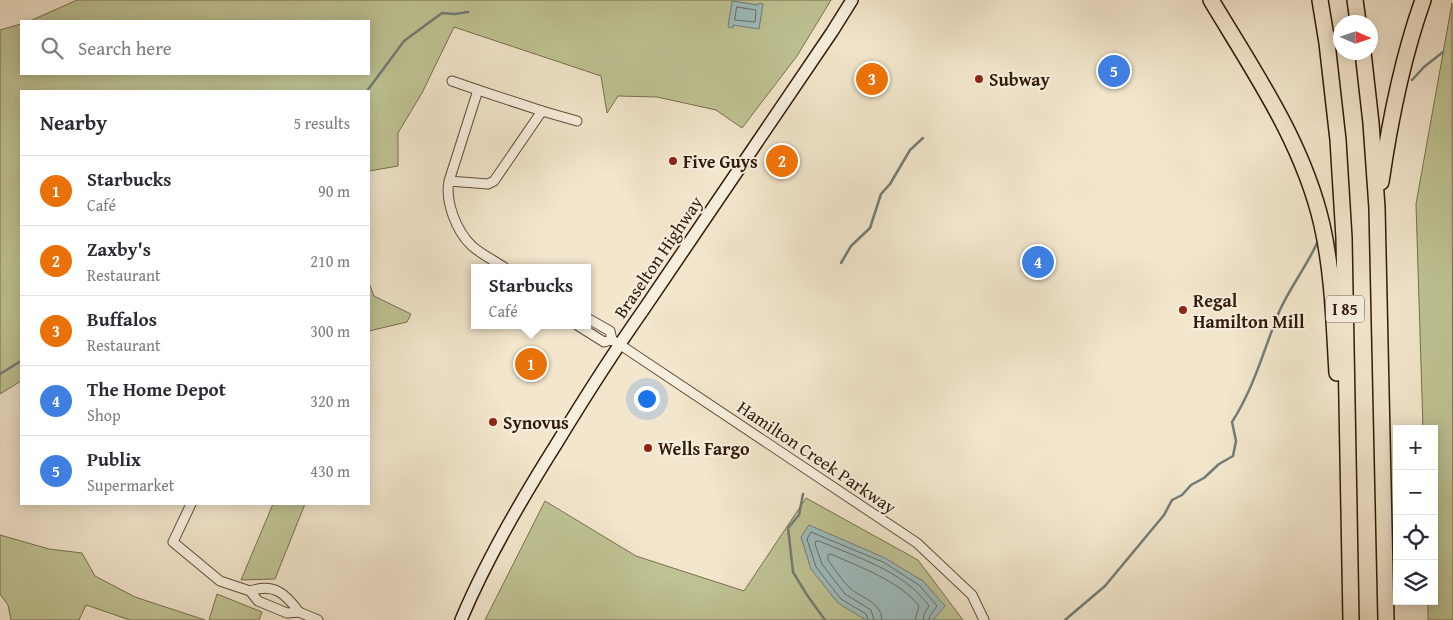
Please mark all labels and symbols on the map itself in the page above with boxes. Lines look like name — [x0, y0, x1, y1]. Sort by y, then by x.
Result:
north arrow — [1333, 15, 1378, 60]
pin: 5 — [1098, 52, 1130, 90]
pin: 3 — [856, 60, 888, 98]
place label: Subway — [989, 66, 1051, 93]
marker: Subway — [973, 73, 985, 85]
pin: 2 — [766, 142, 798, 180]
place label: Five Guys — [683, 148, 758, 175]
marker: Five Guys — [667, 155, 679, 167]
street label: Braselton Highway — [607, 190, 709, 324]
pin: 4 — [1022, 243, 1054, 281]
place label: Regal Hamilton Mill — [1193, 287, 1305, 335]
road number: I 85 — [1326, 296, 1364, 322]
marker: Regal Hamilton Mill — [1177, 304, 1189, 316]
pin: 1 — [515, 345, 547, 383]
your location — [634, 386, 660, 412]
street label: Hamilton Creek Parkway — [732, 394, 902, 520]
place label: Synovus — [503, 409, 569, 436]
marker: Synovus — [487, 416, 499, 428]
place label: Wells Fargo — [658, 435, 750, 462]
marker: Wells Fargo — [642, 442, 654, 454]

